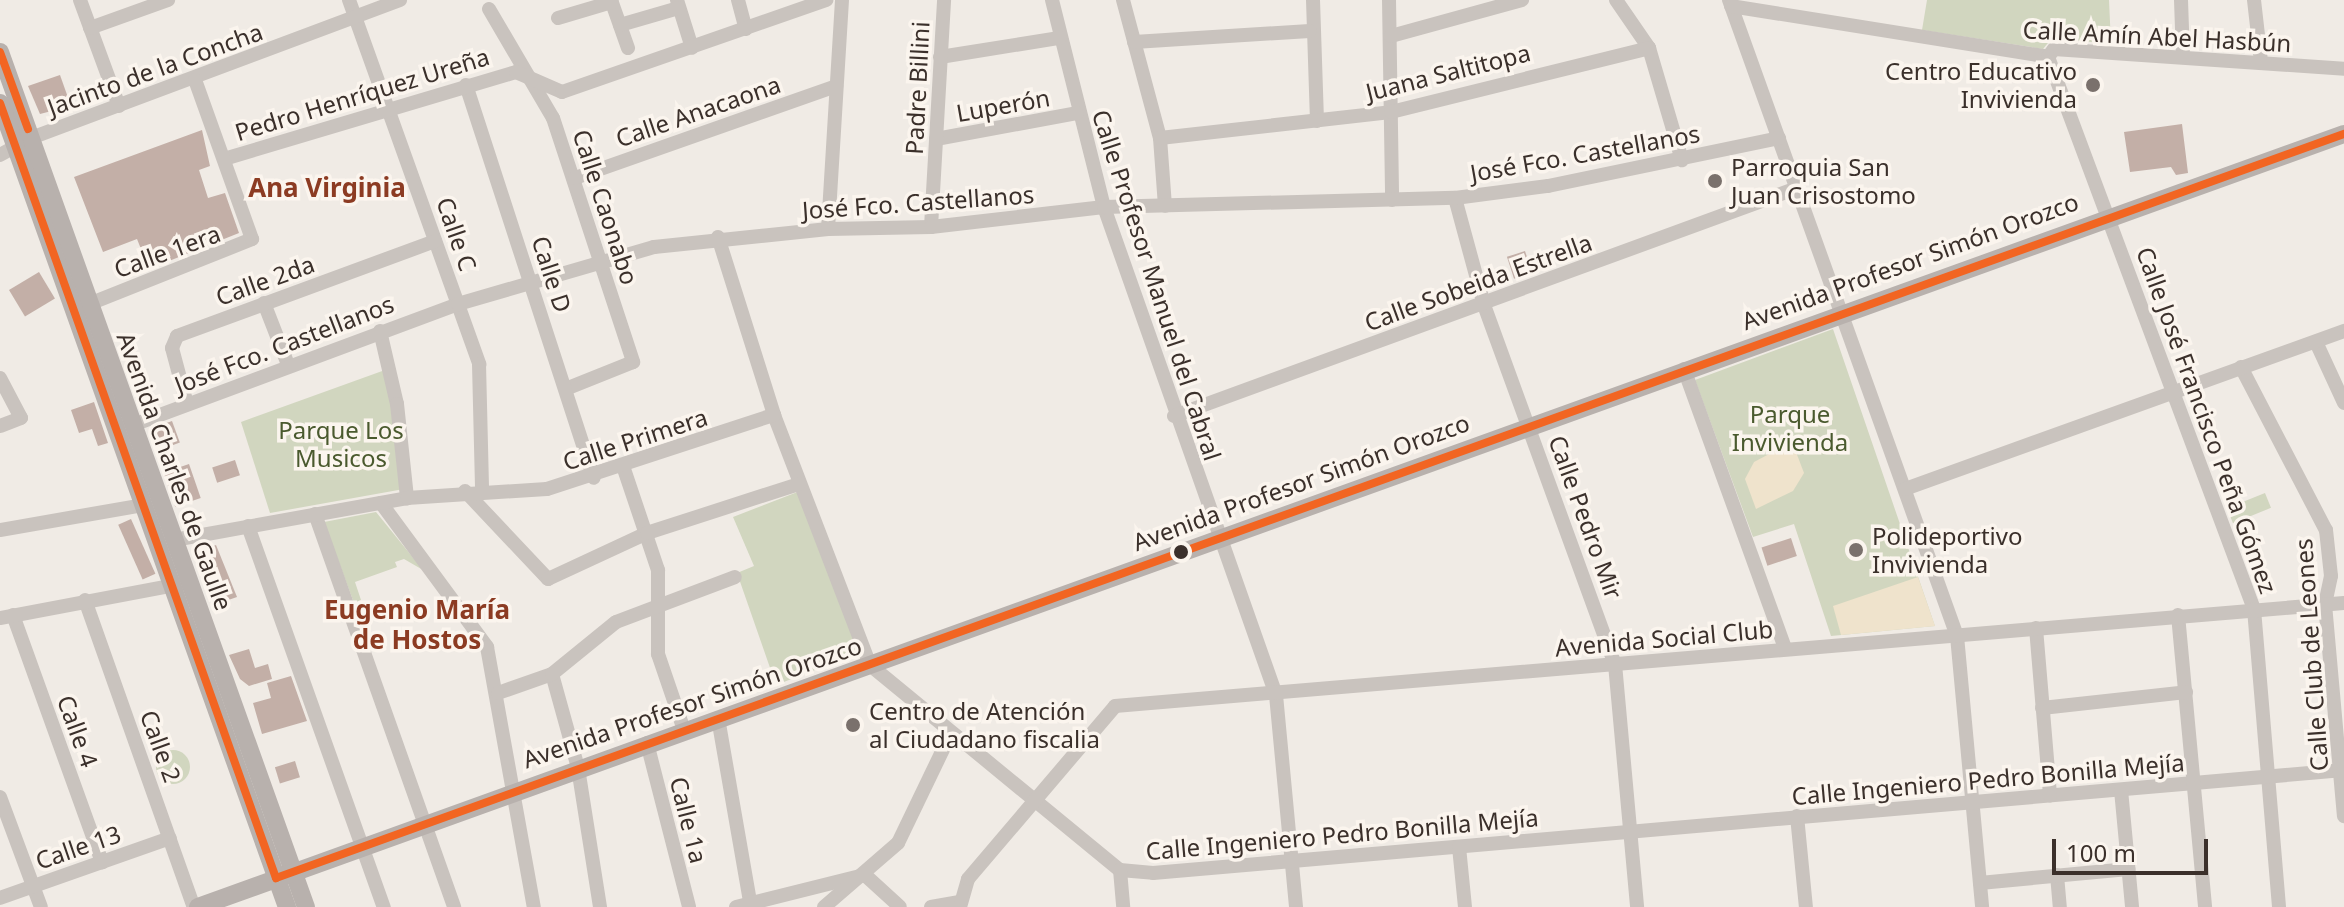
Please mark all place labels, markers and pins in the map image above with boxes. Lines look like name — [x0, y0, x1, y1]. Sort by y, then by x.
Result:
place label: Centro Educativo Invivienda — [1885, 57, 2077, 113]
marker: Centro Educativo Invivienda — [2084, 76, 2102, 94]
place label: Parroquia San Juan Crisostomo — [1731, 153, 1916, 209]
marker: Parroquia San Juan Crisostomo — [1706, 172, 1724, 190]
place label: Polideportivo Invivienda — [1872, 522, 2022, 578]
marker: Polideportivo Invivienda — [1847, 541, 1865, 559]
unlabelled marker — [1173, 544, 1189, 560]
place label: Centro de Atención al Ciudadano fiscalia — [869, 697, 1100, 753]
marker: Centro de Atención al Ciudadano fiscalia — [844, 716, 862, 734]

